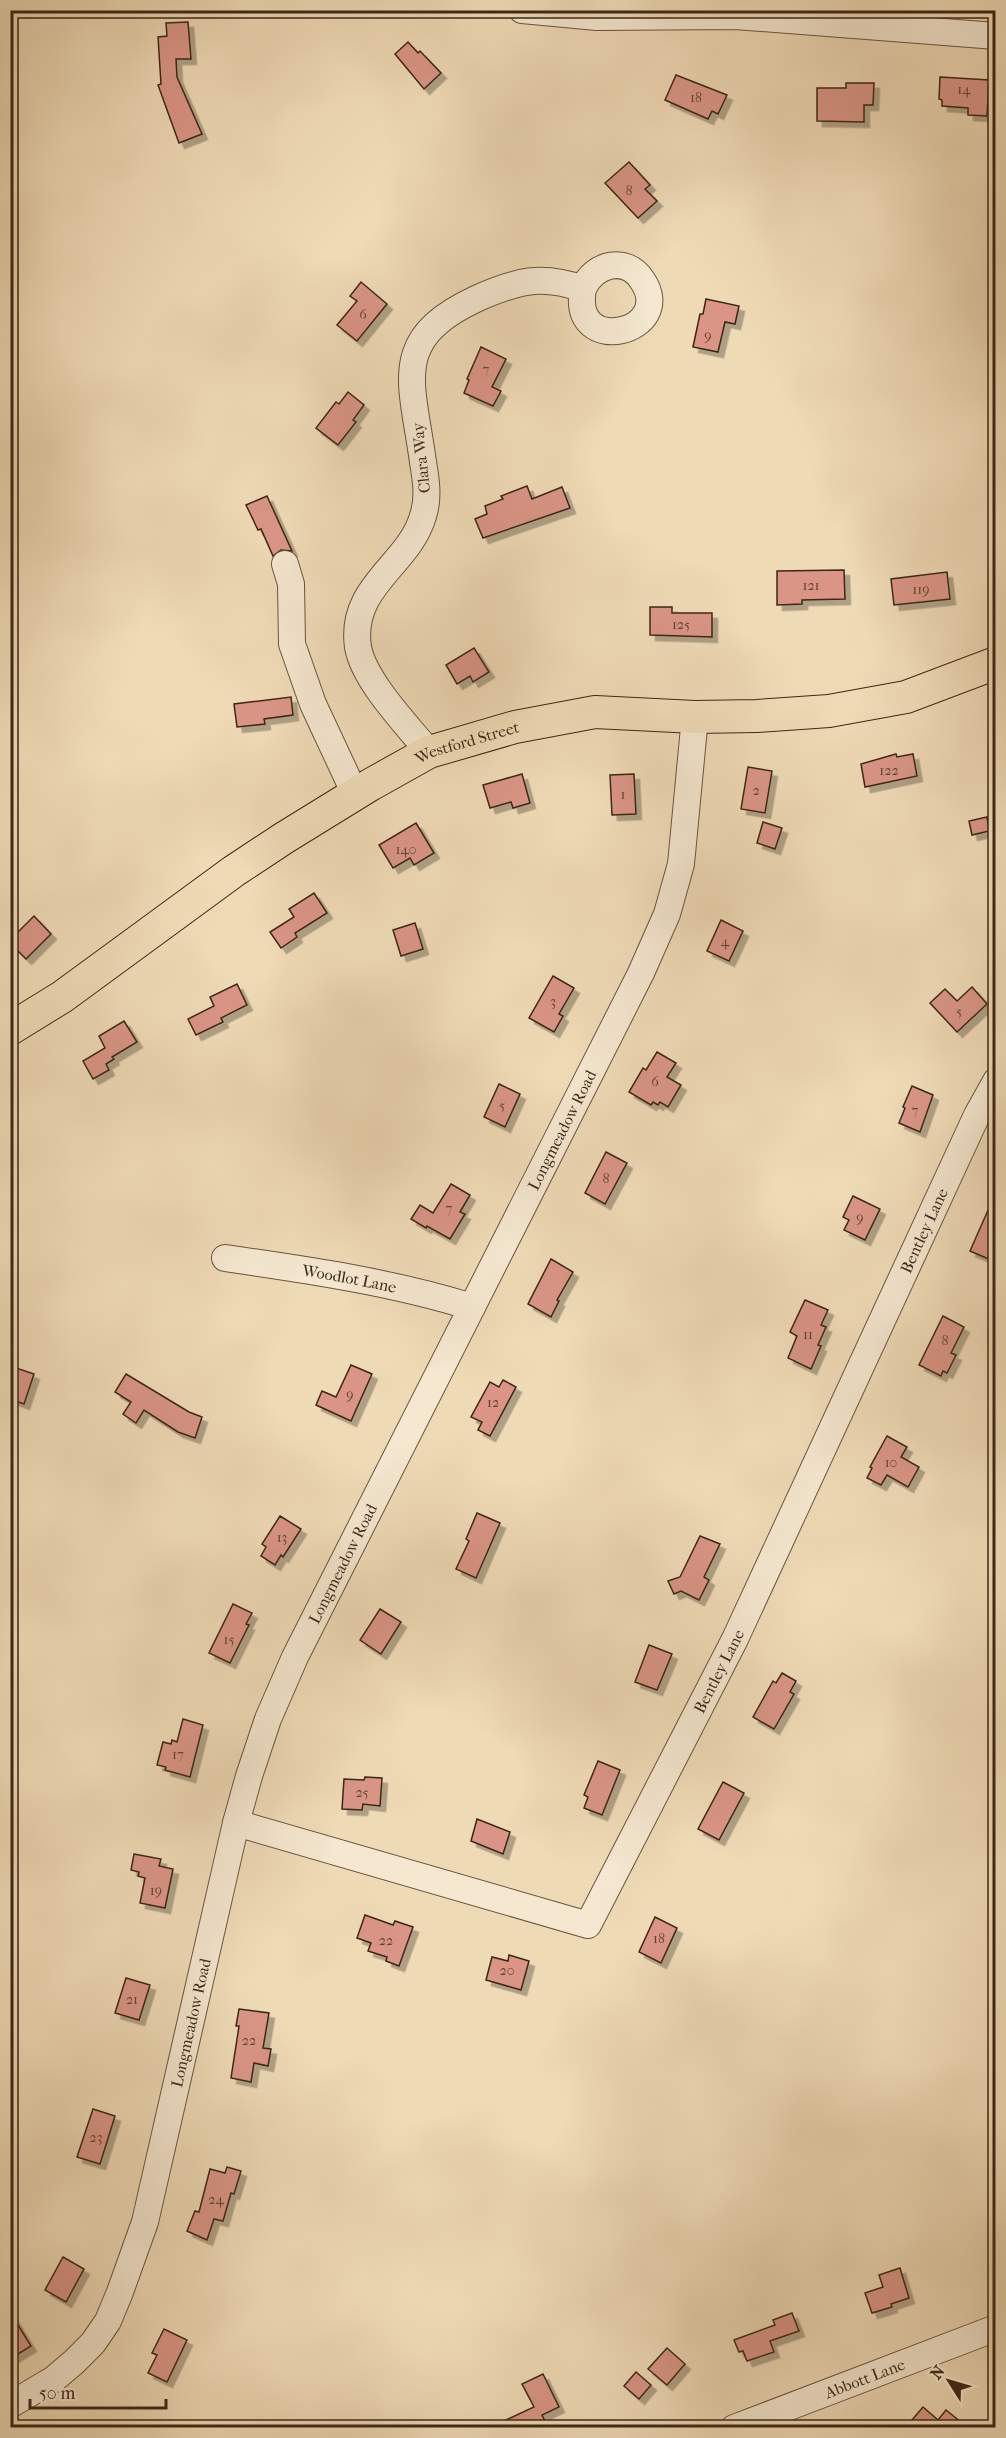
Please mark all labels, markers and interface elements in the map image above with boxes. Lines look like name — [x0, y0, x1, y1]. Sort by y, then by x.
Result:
house number: 14 — [957, 81, 971, 98]
house number: 18 — [690, 89, 702, 106]
house number: 8 — [625, 182, 633, 199]
house number: 6 — [359, 306, 367, 323]
house number: 9 — [704, 327, 712, 344]
house number: 7 — [483, 361, 490, 378]
street label: Clara Way — [408, 421, 434, 494]
house number: 121 — [802, 577, 820, 594]
house number: 119 — [912, 581, 930, 598]
house number: 125 — [672, 616, 690, 633]
street label: Westford Street — [410, 717, 521, 768]
house number: 122 — [879, 762, 899, 779]
house number: 2 — [752, 782, 760, 799]
house number: 1 — [621, 786, 626, 803]
house number: 140 — [396, 841, 417, 858]
house number: 4 — [721, 933, 730, 950]
house number: 3 — [550, 993, 556, 1010]
house number: 5 — [956, 1003, 962, 1020]
street label: Longmeadow Road — [523, 1067, 600, 1193]
house number: 6 — [651, 1073, 659, 1090]
house number: 5 — [499, 1097, 505, 1114]
house number: 7 — [912, 1102, 919, 1119]
house number: 8 — [602, 1170, 610, 1187]
street label: Bentley Lane — [896, 1185, 951, 1276]
house number: 7 — [446, 1200, 453, 1217]
house number: 9 — [856, 1209, 864, 1226]
street label: Woodlot Lane — [300, 1260, 398, 1296]
house number: 11 — [803, 1326, 813, 1343]
house number: 8 — [941, 1332, 949, 1349]
house number: 9 — [346, 1386, 354, 1403]
house number: 12 — [487, 1394, 499, 1411]
house number: 10 — [885, 1454, 897, 1471]
street label: Longmeadow Road — [304, 1500, 381, 1627]
house number: 13 — [277, 1529, 287, 1546]
street label: Bentley Lane — [689, 1626, 748, 1716]
house number: 15 — [224, 1631, 235, 1648]
house number: 17 — [172, 1746, 184, 1763]
house number: 25 — [355, 1784, 369, 1801]
house number: 19 — [150, 1882, 162, 1899]
house number: 18 — [653, 1930, 665, 1947]
house number: 22 — [379, 1932, 393, 1949]
street label: Longmeadow Road — [167, 1956, 214, 2089]
house number: 20 — [500, 1962, 514, 1979]
house number: 21 — [126, 1991, 138, 2008]
house number: 22 — [242, 2032, 256, 2049]
house number: 23 — [90, 2129, 102, 2146]
house number: 24 — [208, 2191, 224, 2208]
north arrow — [919, 2351, 979, 2411]
street label: Abbott Lane — [821, 2354, 908, 2402]
text: N — [926, 2361, 949, 2383]
scale bar — [30, 2372, 166, 2410]
text: 50 m — [39, 2383, 76, 2404]

